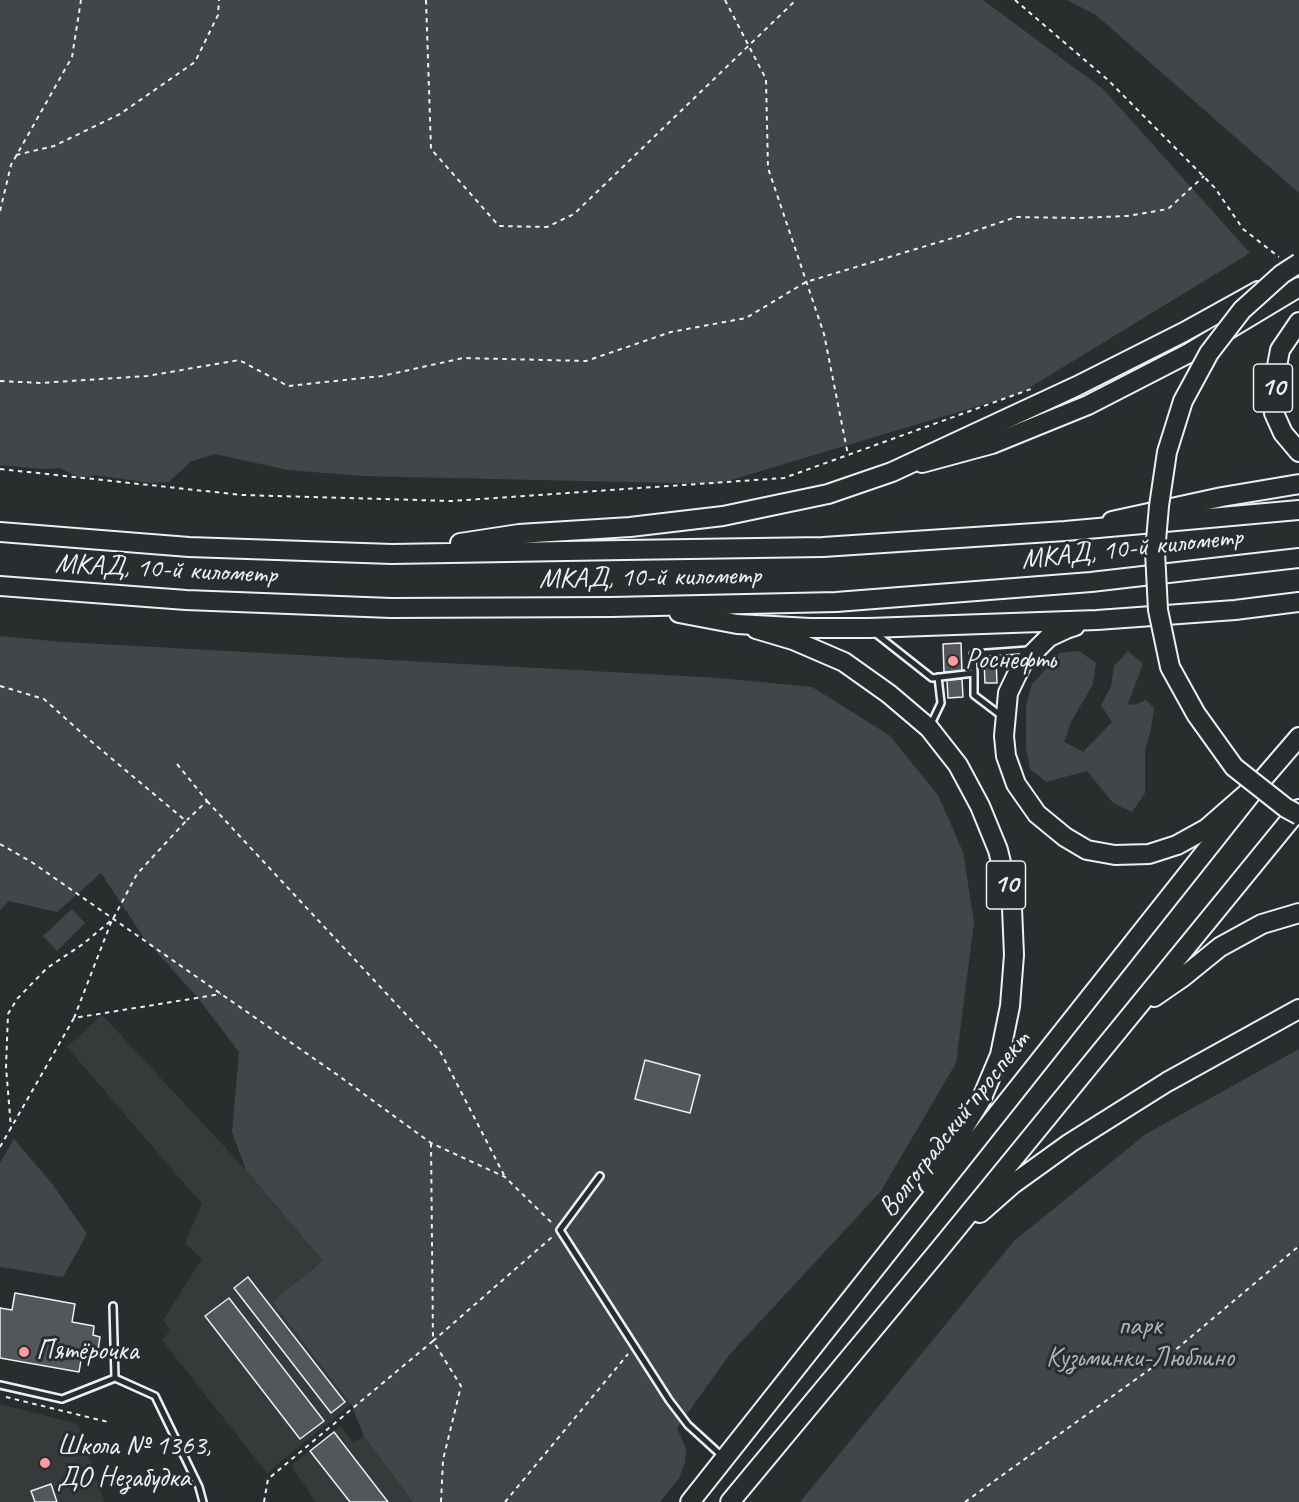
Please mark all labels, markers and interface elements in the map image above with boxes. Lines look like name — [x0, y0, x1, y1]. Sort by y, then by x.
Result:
road number: 10 — [1254, 364, 1292, 412]
street label: МКАД, 10-й километр — [1020, 521, 1244, 577]
street label: МКАД, 10-й километр — [54, 547, 278, 593]
street label: МКАД, 10-й километр — [539, 559, 761, 597]
place label: Роснефть — [965, 644, 1056, 678]
marker: Роснефть — [946, 654, 960, 668]
road number: 10 — [986, 861, 1026, 909]
street label: Волгоградский проспект — [872, 1024, 1038, 1224]
park label: парк Кузьминки-Люблино — [1046, 1310, 1234, 1376]
place label: Пятёрочка — [36, 1335, 139, 1369]
marker: Пятёрочка — [17, 1345, 31, 1359]
place label: Школа № 1363, ДО Незабудка — [57, 1430, 211, 1496]
marker: Школа № 1363, ДО Незабудка — [38, 1456, 52, 1470]

